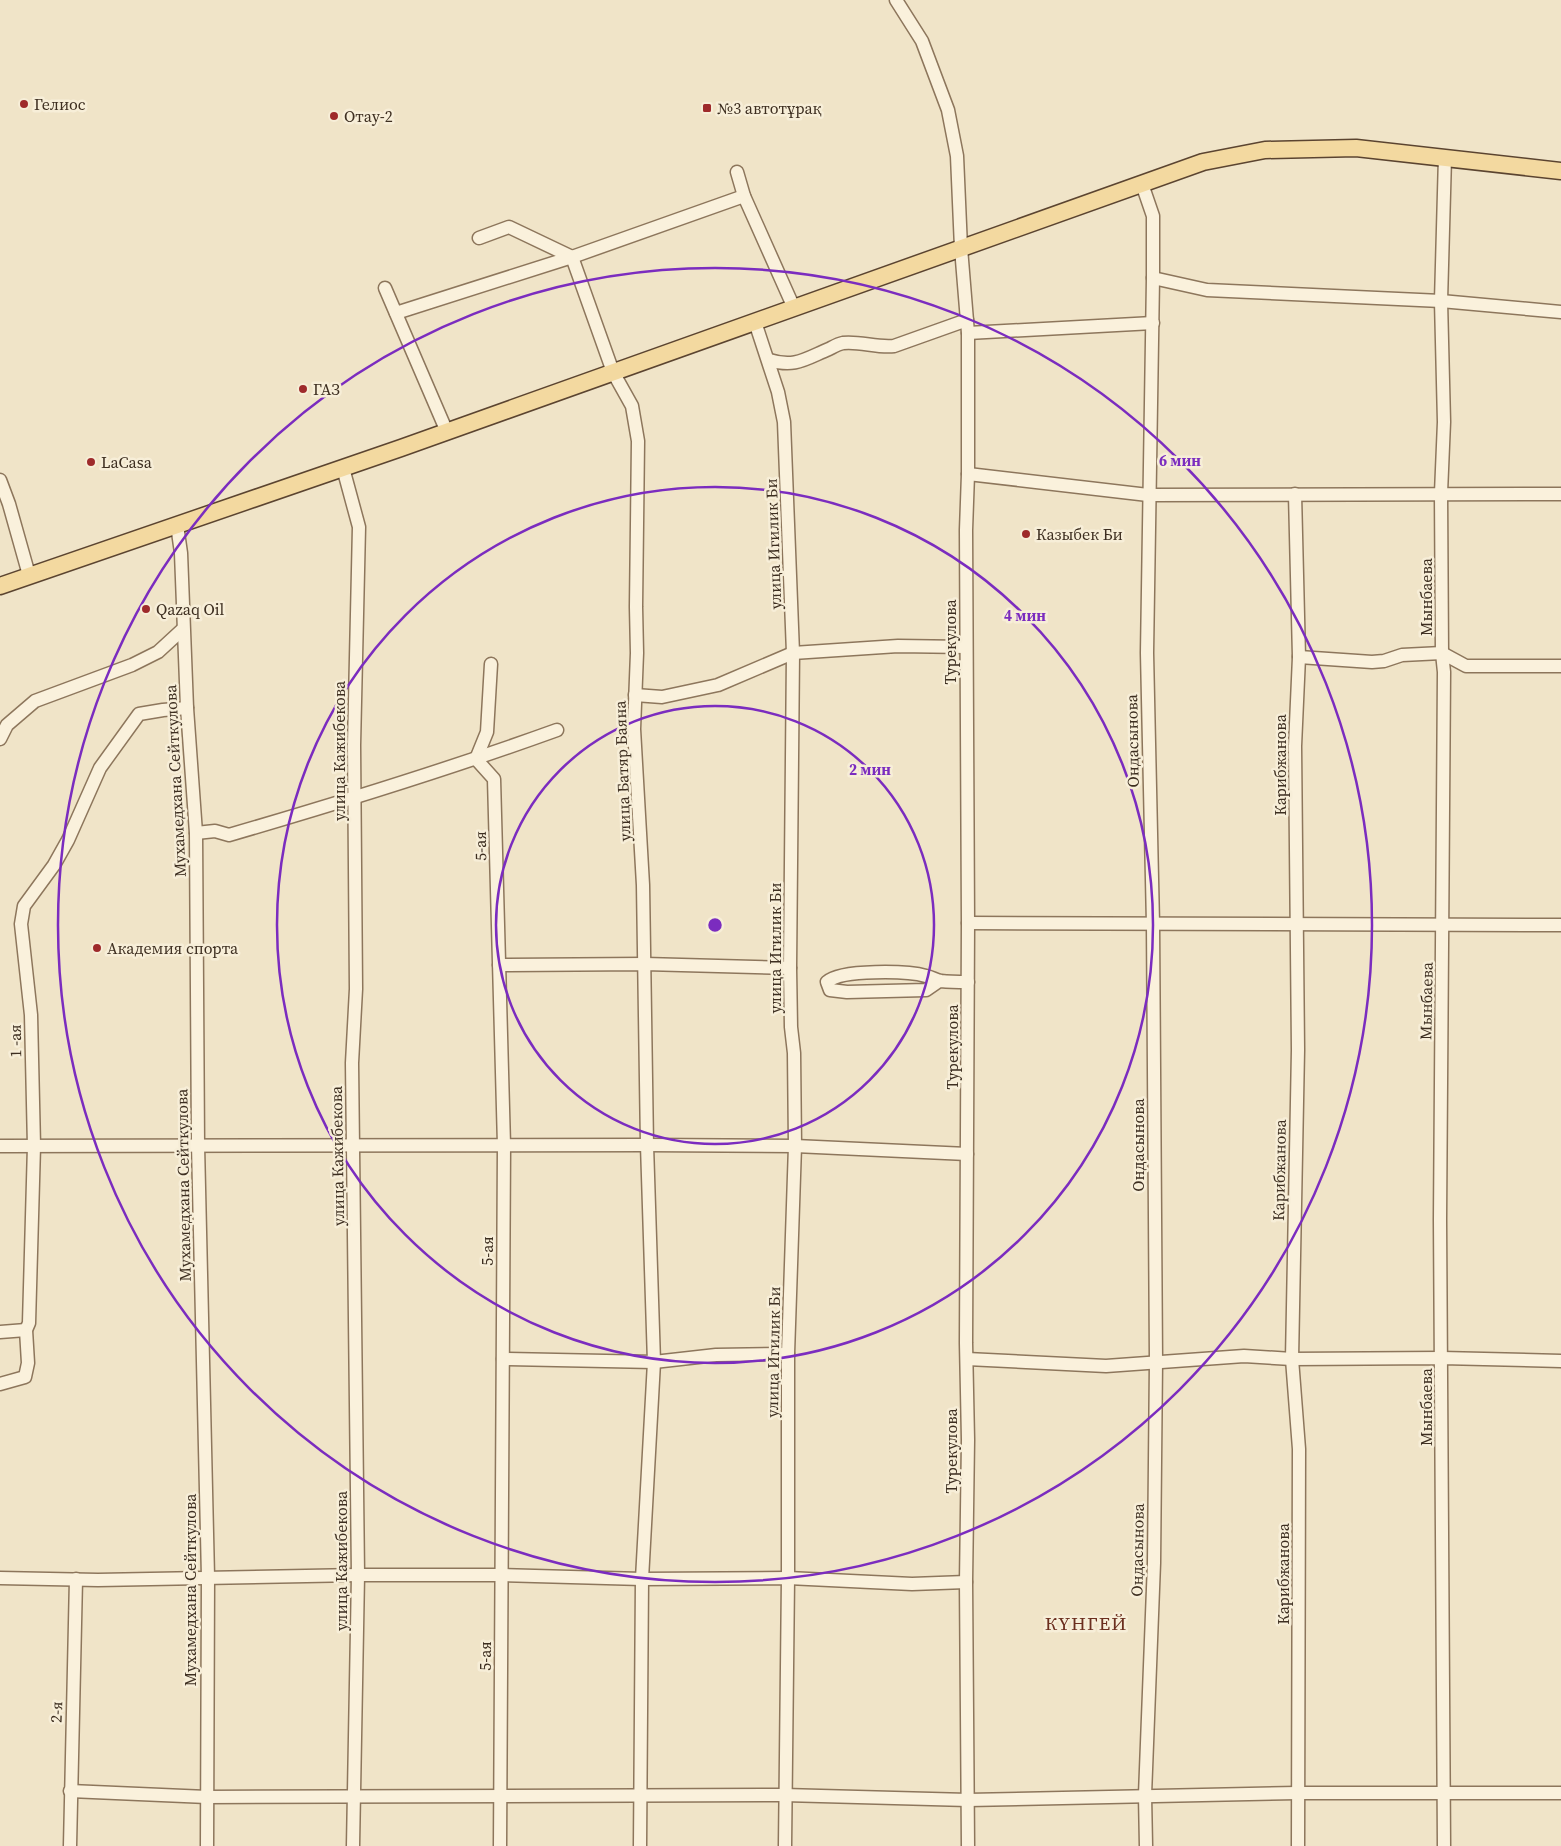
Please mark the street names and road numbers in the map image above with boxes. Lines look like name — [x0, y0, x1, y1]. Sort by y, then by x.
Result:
street label: улица Игилик Би — [760, 478, 786, 610]
street label: Мынбаева — [1415, 557, 1437, 636]
street label: Турекулова — [939, 599, 961, 685]
street label: улица Кажибекова — [328, 680, 350, 821]
street label: Мухамедхана Сейткулова — [159, 683, 191, 878]
street label: Ондасынова — [1120, 693, 1144, 788]
street label: улица Батяр Баяна — [609, 699, 635, 842]
street label: Карибжанова — [1269, 713, 1291, 816]
street label: 5-ая — [469, 831, 491, 861]
street label: улица Игилик Би — [764, 882, 786, 1014]
street label: Мынбаева — [1414, 961, 1438, 1040]
street label: Турекулова — [941, 1004, 963, 1090]
street label: 1 -ая — [4, 1024, 26, 1058]
street label: улица Кажибекова — [325, 1085, 349, 1226]
street label: Мухамедхана Сейткулова — [170, 1088, 196, 1281]
street label: Ондасынова — [1127, 1097, 1149, 1192]
street label: Карибжанова — [1267, 1118, 1291, 1221]
street label: 5-ая — [476, 1236, 498, 1266]
street label: улица Игилик Би — [761, 1286, 785, 1418]
street label: Мынбаева — [1415, 1367, 1437, 1446]
street label: Турекулова — [940, 1408, 962, 1494]
street label: улица Кажибекова — [330, 1490, 352, 1631]
street label: Мухамедхана Сейткулова — [179, 1493, 201, 1686]
street label: Ондасынова — [1125, 1502, 1149, 1597]
street label: Карибжанова — [1272, 1522, 1294, 1625]
street label: 5-ая — [474, 1641, 496, 1671]
street label: 2-я — [45, 1701, 67, 1723]

